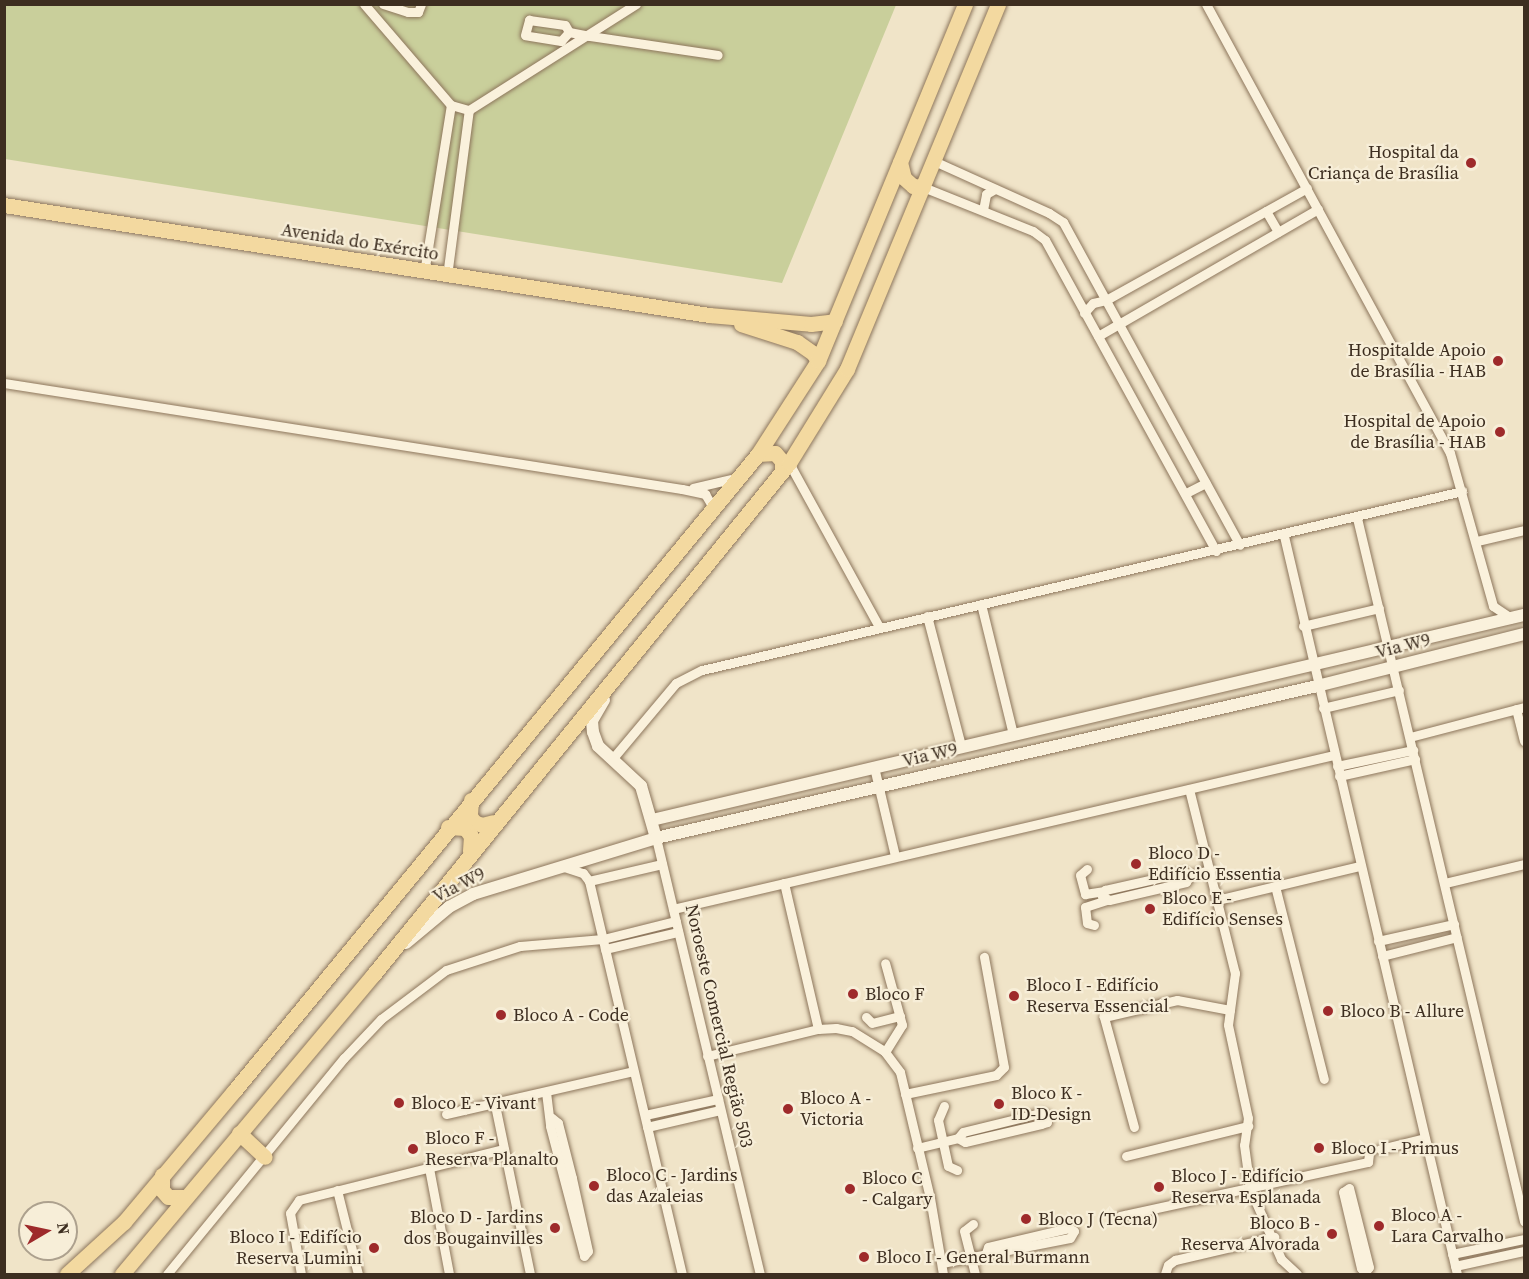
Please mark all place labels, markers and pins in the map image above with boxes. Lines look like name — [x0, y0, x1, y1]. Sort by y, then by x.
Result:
place label: Hospital da Criança de Brasília — [1308, 142, 1459, 184]
marker: Hospital da Criança de Brasília — [1464, 156, 1478, 170]
place label: Hospitalde Apoio de Brasília - HAB — [1348, 340, 1486, 382]
marker: Hospitalde Apoio de Brasília - HAB — [1491, 354, 1505, 368]
place label: Hospital de Apoio de Brasília - HAB — [1344, 411, 1486, 454]
marker: Hospital de Apoio de Brasília - HAB — [1491, 423, 1509, 441]
place label: Bloco D - Edifício Essentia — [1148, 843, 1282, 886]
marker: Bloco D - Edifício Essentia — [1129, 857, 1143, 871]
place label: Bloco E - Edifício Senses — [1162, 888, 1283, 930]
marker: Bloco E - Edifício Senses — [1143, 902, 1157, 916]
place label: Bloco I - Edifício Reserva Essencial — [1026, 975, 1169, 1018]
place label: Bloco F — [865, 983, 925, 1005]
marker: Bloco F — [846, 987, 860, 1001]
marker: Bloco I - Edifício Reserva Essencial — [1007, 989, 1021, 1003]
place label: Bloco B - Allure — [1340, 1000, 1464, 1022]
place label: Bloco A - Code — [513, 1004, 629, 1026]
marker: Bloco B - Allure — [1321, 1004, 1335, 1018]
marker: Bloco A - Code — [494, 1008, 508, 1022]
place label: Bloco K - ID-Design — [1011, 1083, 1091, 1126]
place label: Bloco A - Victoria — [800, 1088, 871, 1130]
place label: Bloco E - Vivant — [411, 1092, 536, 1114]
marker: Bloco E - Vivant — [392, 1096, 406, 1110]
marker: Bloco K - ID-Design — [992, 1097, 1006, 1111]
marker: Bloco A - Victoria — [781, 1102, 795, 1116]
place label: Bloco F - Reserva Planalto — [425, 1128, 559, 1170]
place label: Bloco I - Primus — [1331, 1137, 1459, 1159]
marker: Bloco I - Primus — [1312, 1141, 1326, 1155]
marker: Bloco F - Reserva Planalto — [406, 1142, 420, 1156]
place label: Bloco C - Jardins das Azaleias — [606, 1165, 738, 1208]
place label: Bloco J - Edifício Reserva Esplanada — [1171, 1166, 1321, 1208]
place label: Bloco C - Calgary — [862, 1168, 933, 1210]
marker: Bloco C - Jardins das Azaleias — [587, 1179, 601, 1193]
marker: Bloco J - Edifício Reserva Esplanada — [1152, 1180, 1166, 1194]
marker: Bloco C - Calgary — [843, 1182, 857, 1196]
place label: Bloco A - Lara Carvalho — [1391, 1205, 1504, 1248]
place label: Bloco D - Jardins dos Bougainvilles — [404, 1207, 543, 1250]
place label: Bloco J (Tecna) — [1038, 1208, 1158, 1230]
marker: Bloco J (Tecna) — [1019, 1212, 1033, 1226]
place label: Bloco B - Reserva Alvorada — [1181, 1213, 1320, 1256]
marker: Bloco A - Lara Carvalho — [1372, 1219, 1386, 1233]
marker: Bloco D - Jardins dos Bougainvilles — [548, 1221, 562, 1235]
place label: Bloco I - Edifício Reserva Lumini — [229, 1227, 362, 1270]
marker: Bloco B - Reserva Alvorada — [1325, 1227, 1339, 1241]
marker: Bloco I - Edifício Reserva Lumini — [367, 1241, 381, 1255]
place label: Bloco I - General Burmann — [876, 1246, 1090, 1268]
marker: Bloco I - General Burmann — [857, 1250, 871, 1264]

